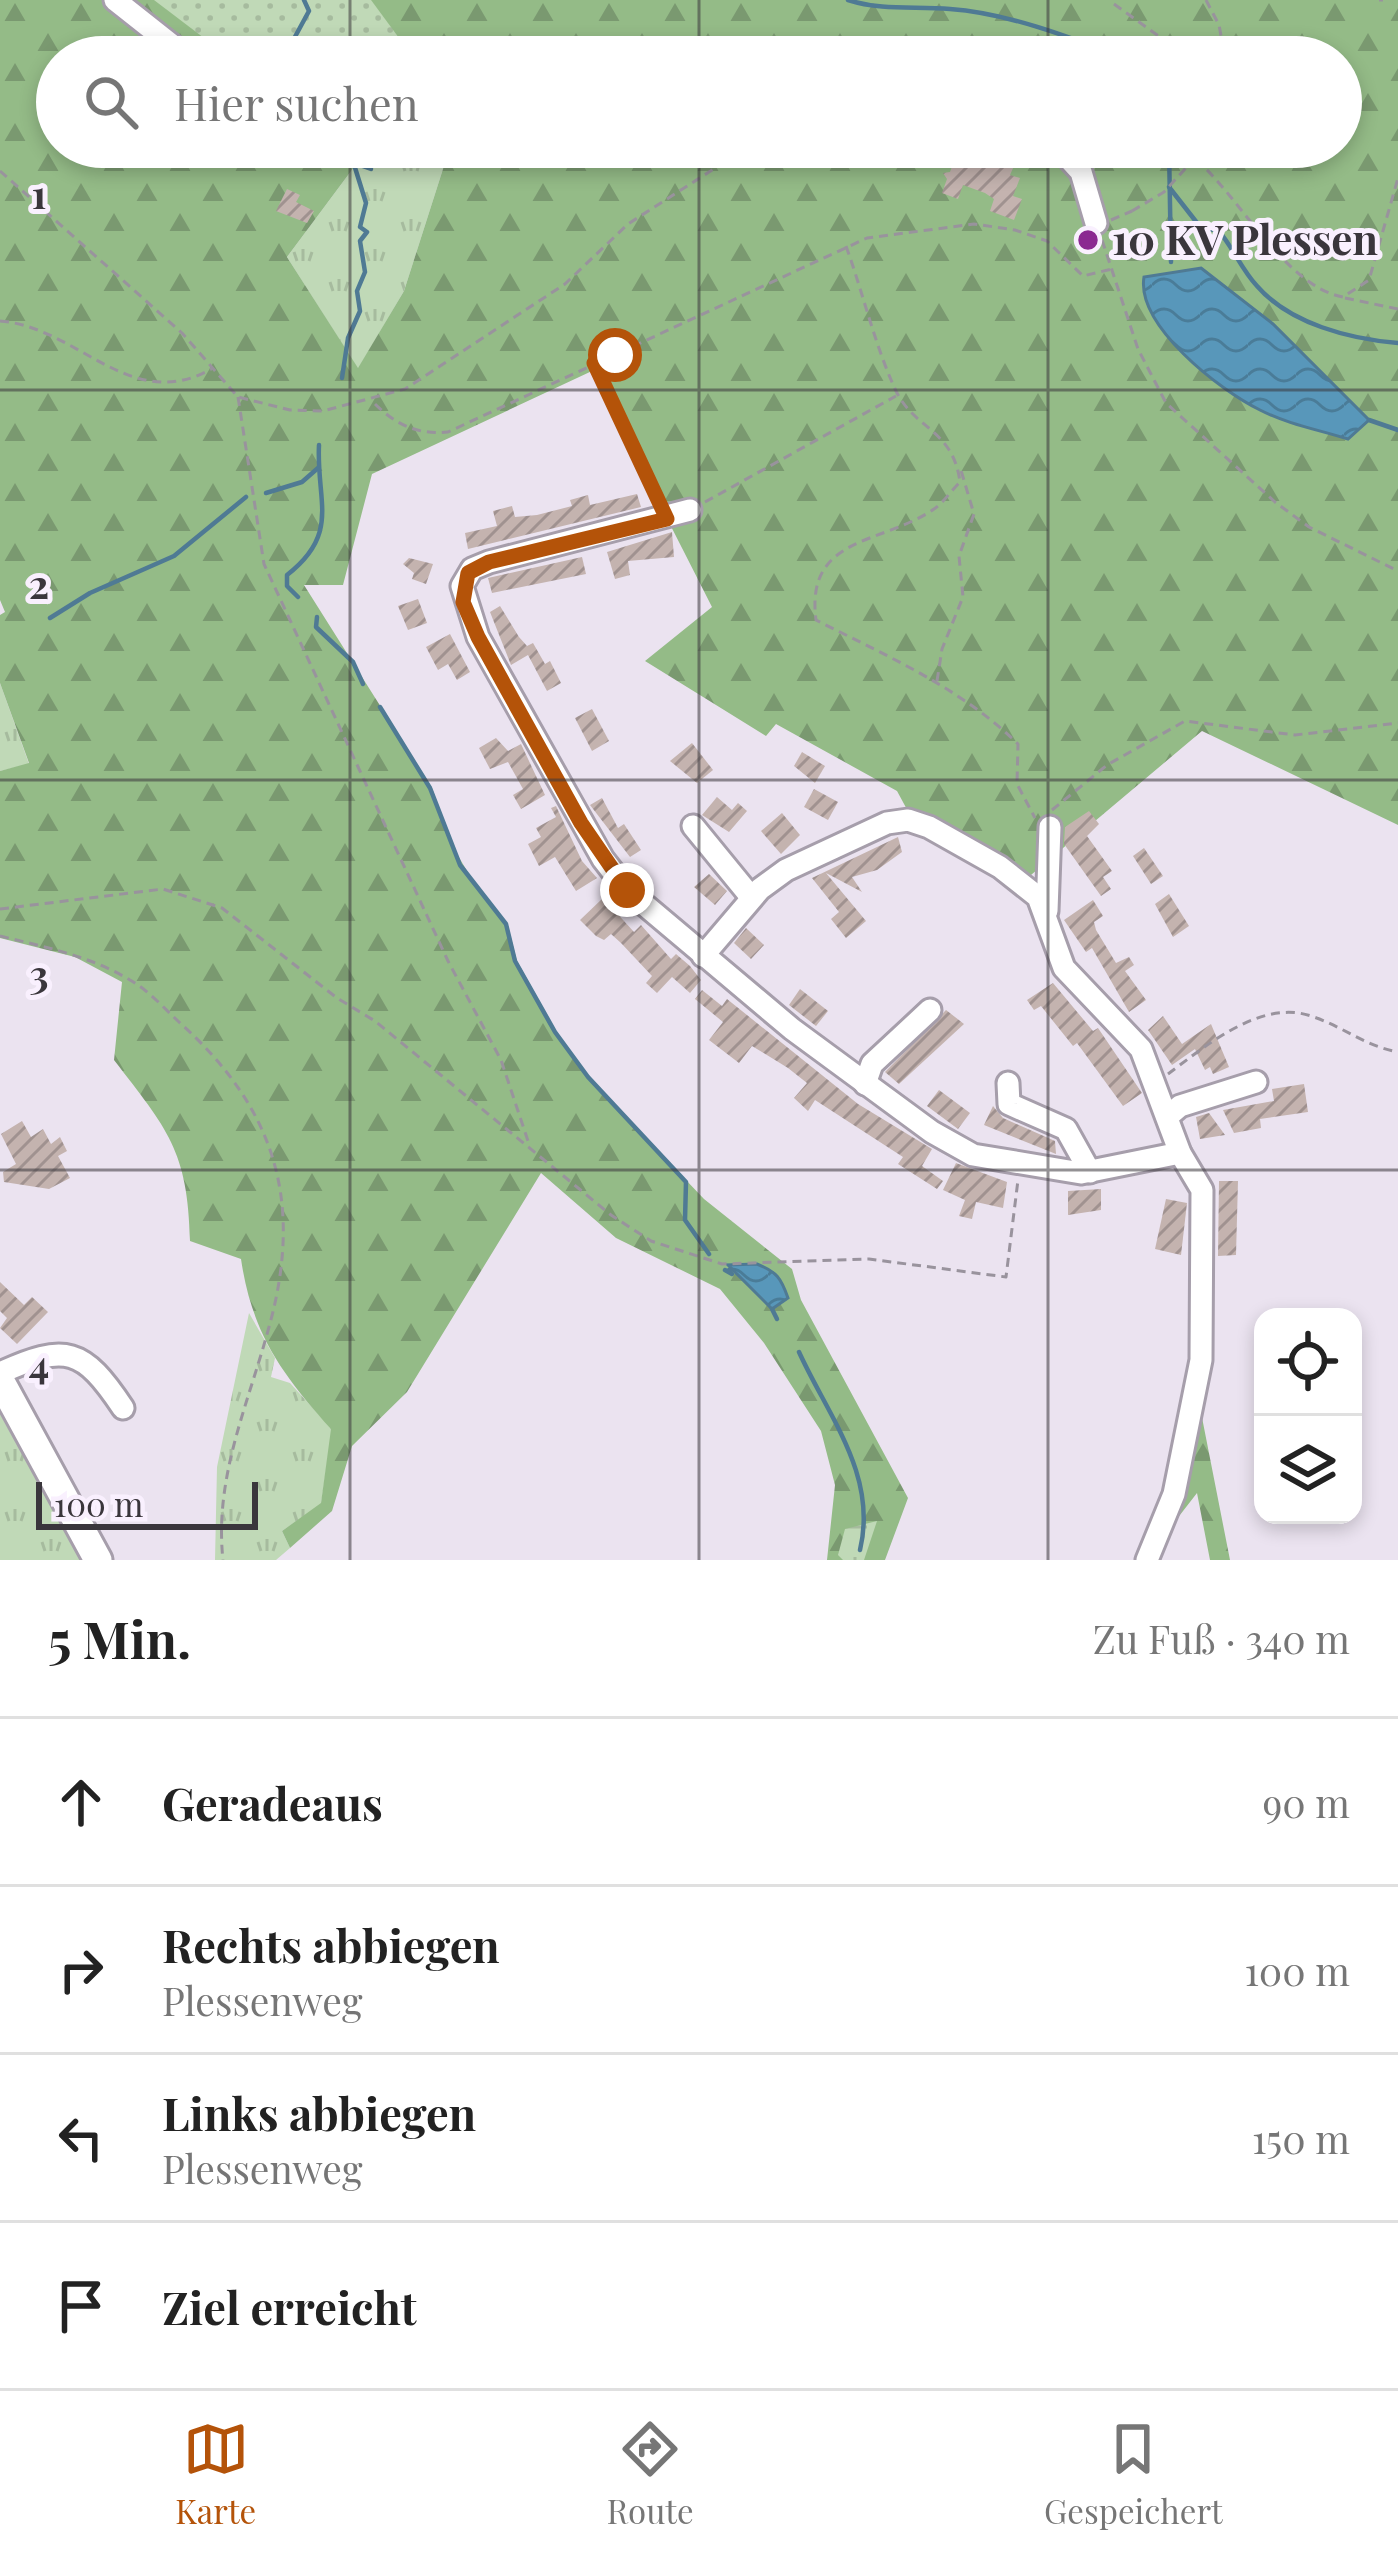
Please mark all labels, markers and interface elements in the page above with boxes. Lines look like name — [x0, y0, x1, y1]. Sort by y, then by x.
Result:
search box — [36, 36, 1362, 168]
icon: search — [78, 69, 144, 135]
text: Hier suchen — [174, 72, 419, 132]
text: 1 — [32, 167, 46, 219]
place label: 10 KV Plessen — [1112, 210, 1378, 266]
marker: 10 KV Plessen — [1075, 227, 1101, 253]
route start — [588, 328, 642, 382]
text: 2 — [29, 557, 49, 609]
route end — [600, 863, 654, 917]
text: 3 — [29, 947, 49, 999]
map controls — [1254, 1308, 1362, 1524]
button: locate — [1254, 1308, 1362, 1416]
text: 4 — [29, 1337, 49, 1389]
button: layers — [1254, 1416, 1362, 1524]
scale bar — [36, 1476, 258, 1529]
text: 100 m — [54, 1481, 143, 1525]
text: 5 Min. — [48, 1604, 191, 1672]
text: Zu Fuß · 340 m — [1093, 1612, 1350, 1664]
icon: ahead — [48, 1769, 114, 1835]
text: Geradeaus — [162, 1772, 383, 1832]
text: 90 m — [1262, 1776, 1350, 1828]
text: Rechts abbiegen — [162, 1914, 500, 1974]
icon: right — [48, 1937, 114, 2003]
text: 100 m — [1244, 1944, 1350, 1996]
text: Plessenweg — [162, 1974, 363, 2026]
text: Links abbiegen — [162, 2082, 476, 2142]
icon: left — [48, 2105, 114, 2171]
text: 150 m — [1252, 2112, 1350, 2164]
text: Plessenweg — [162, 2142, 363, 2194]
icon: arrive — [48, 2273, 114, 2339]
text: Ziel erreicht — [162, 2276, 417, 2336]
tab: Karte — [175, 2416, 256, 2532]
tab: Route — [607, 2416, 694, 2532]
tab: Gespeichert — [1044, 2416, 1223, 2532]

